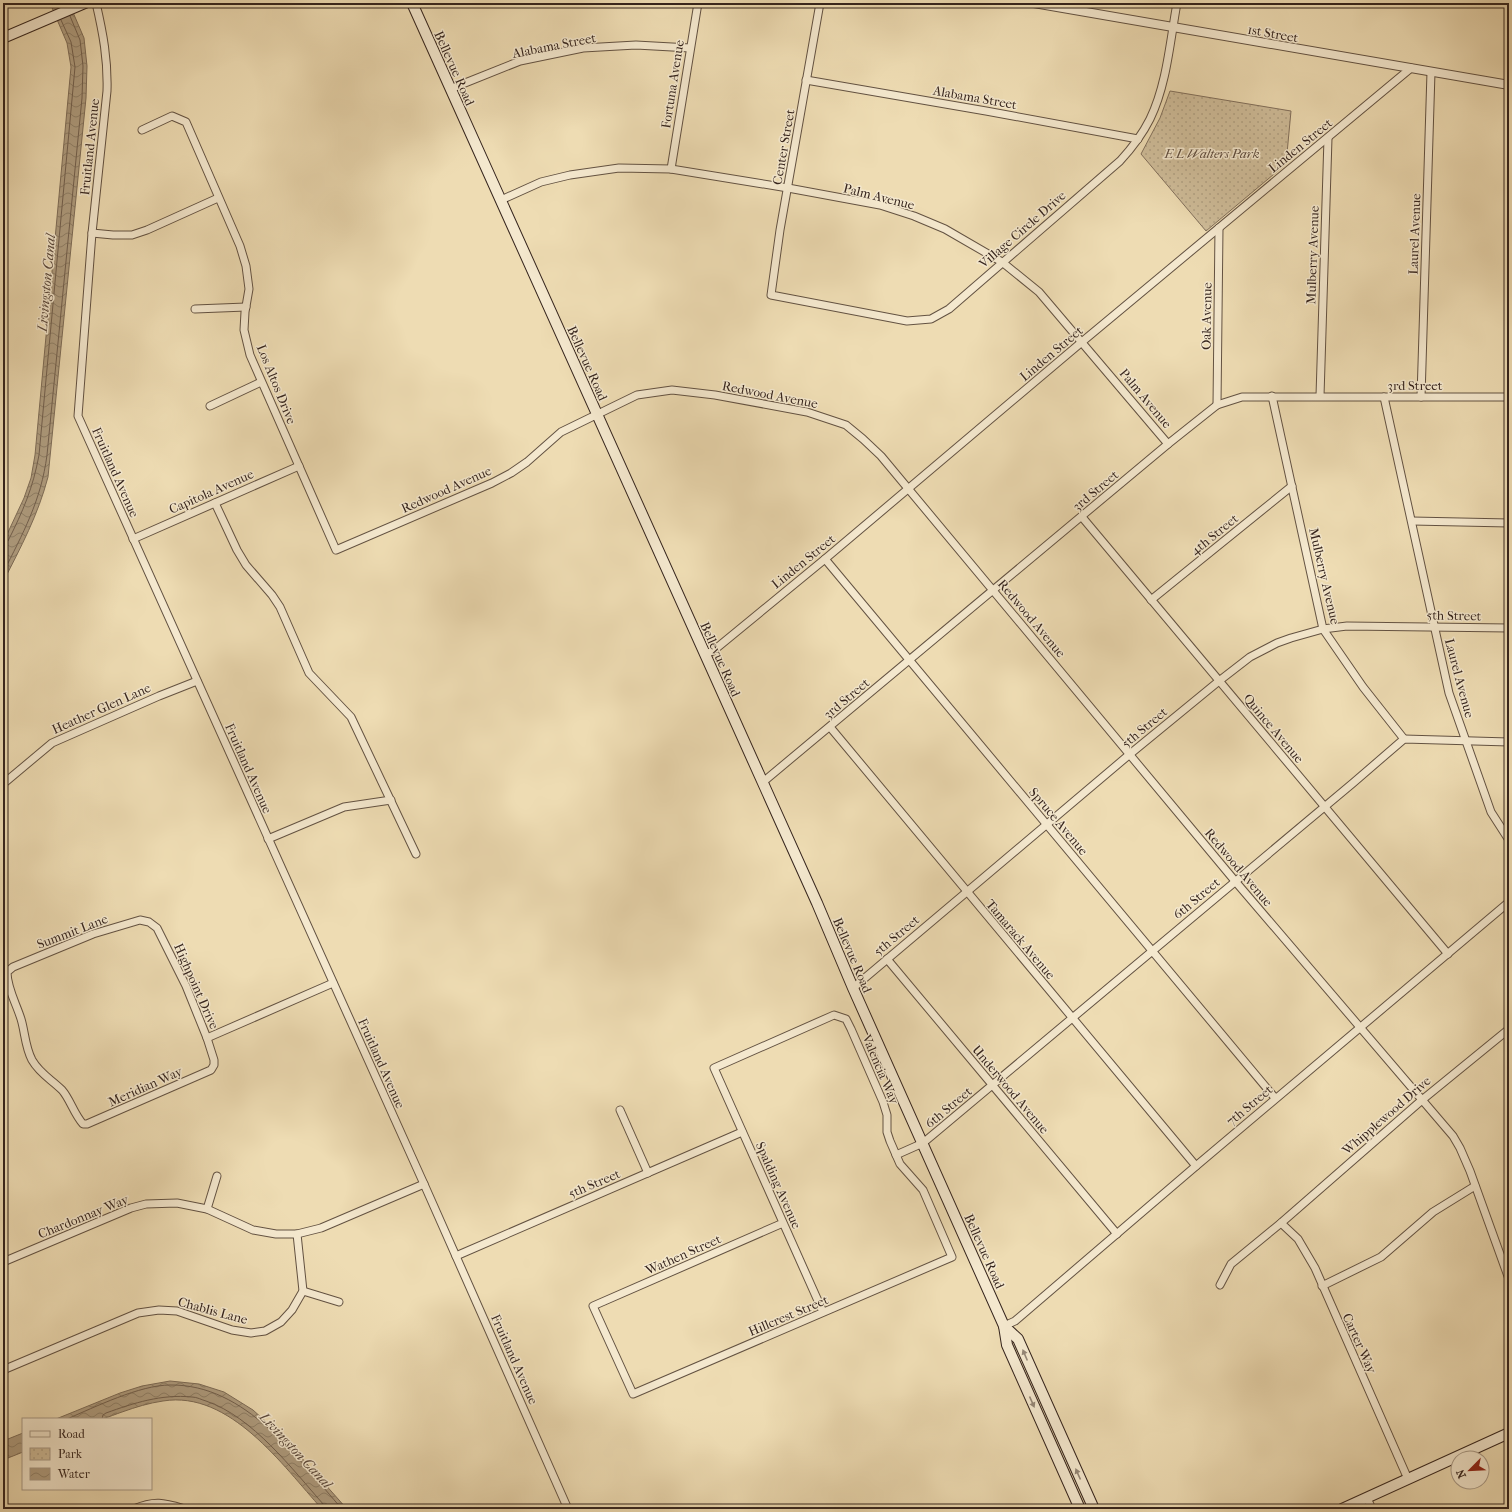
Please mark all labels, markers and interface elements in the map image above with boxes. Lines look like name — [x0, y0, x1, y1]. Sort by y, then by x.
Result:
street label: 1st Street — [1246, 22, 1300, 45]
street label: Bellevue Road — [431, 29, 478, 109]
street label: Alabama Street — [510, 30, 597, 61]
street label: Fortuna Avenue — [658, 38, 687, 129]
street label: Alabama Street — [931, 83, 1018, 112]
street label: Fruitland Avenue — [77, 97, 102, 196]
street label: Center Street — [769, 108, 798, 186]
street label: Linden Street — [1266, 115, 1335, 176]
park label: E L Walters Park — [1163, 146, 1260, 161]
street label: Palm Avenue — [842, 180, 917, 213]
street label: Village Circle Drive — [975, 187, 1069, 272]
street label: Laurel Avenue — [1406, 193, 1423, 275]
street label: Mulberry Avenue — [1303, 205, 1322, 305]
water label: Livingston Canal — [34, 232, 59, 334]
street label: Oak Avenue — [1198, 281, 1215, 350]
street label: Linden Street — [1017, 323, 1086, 384]
street label: Bellevue Road — [564, 324, 611, 404]
street label: Los Altos Drive — [254, 342, 300, 427]
street label: Palm Avenue — [1116, 366, 1175, 431]
street label: Redwood Avenue — [721, 378, 820, 411]
street label: 3rd Street — [1388, 378, 1443, 393]
street label: Fruitland Avenue — [89, 425, 142, 520]
street label: Redwood Avenue — [399, 463, 494, 516]
street label: Capitola Avenue — [167, 466, 256, 517]
street label: 3rd Street — [1069, 467, 1121, 514]
street label: 4th Street — [1188, 510, 1241, 558]
street label: Mulberry Avenue — [1306, 526, 1343, 626]
street label: Linden Street — [769, 531, 838, 592]
street label: Redwood Avenue — [995, 576, 1069, 661]
street label: 5th Street — [1427, 608, 1482, 623]
street label: Bellevue Road — [697, 620, 744, 700]
street label: Laurel Avenue — [1442, 637, 1477, 720]
street label: 3rd Street — [820, 675, 872, 722]
street label: Heather Glen Lane — [50, 680, 153, 737]
street label: Quince Avenue — [1240, 691, 1307, 766]
street label: 5th Street — [1119, 704, 1170, 751]
street label: Fruitland Avenue — [222, 721, 275, 816]
street label: Spruce Avenue — [1026, 785, 1092, 859]
street label: Redwood Avenue — [1202, 825, 1276, 910]
street label: 6th Street — [1170, 874, 1223, 922]
street label: Tamarack Avenue — [983, 897, 1059, 983]
street label: Summit Lane — [35, 911, 110, 952]
street label: 5th Street — [871, 912, 922, 959]
street label: Bellevue Road — [830, 915, 875, 996]
street label: Highpoint Drive — [171, 941, 222, 1032]
street label: Fruitland Avenue — [355, 1016, 408, 1111]
street label: Valencia Way — [859, 1031, 902, 1107]
street label: Underwood Avenue — [969, 1042, 1052, 1137]
street label: Meridian Way — [106, 1063, 185, 1109]
street label: Whipplewood Drive — [1338, 1073, 1434, 1158]
street label: 7th Street — [1223, 1082, 1276, 1129]
street label: 6th Street — [922, 1083, 975, 1131]
street label: Spalding Avenue — [753, 1139, 805, 1231]
street label: 5th Street — [566, 1166, 623, 1201]
street label: Chardonnay Way — [36, 1191, 132, 1241]
street label: Bellevue Road — [961, 1212, 1008, 1292]
street label: Wathen Street — [642, 1231, 723, 1278]
street label: Hillcrest Street — [746, 1292, 831, 1339]
street label: Chablis Lane — [176, 1294, 250, 1327]
street label: Carter Way — [1340, 1311, 1380, 1377]
street label: Fruitland Avenue — [488, 1312, 541, 1407]
one-way arrow — [1022, 1349, 1028, 1360]
one-way arrow — [1029, 1396, 1035, 1408]
water label: Livingston Canal — [255, 1408, 336, 1493]
legend — [22, 1418, 152, 1490]
text: Road — [58, 1427, 85, 1441]
text: Park — [58, 1447, 83, 1461]
north arrow — [1450, 1450, 1490, 1490]
text: Water — [57, 1467, 91, 1481]
text: N — [1453, 1467, 1469, 1480]
one-way arrow — [1075, 1468, 1081, 1479]

